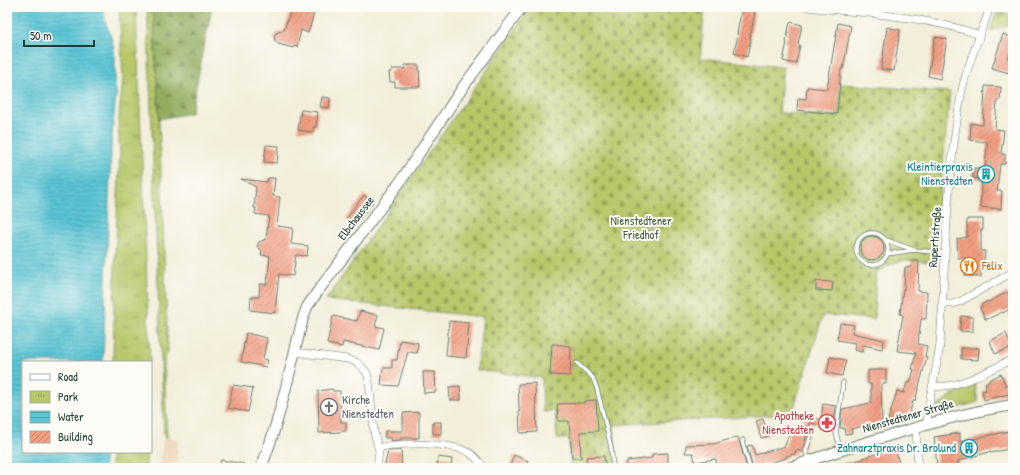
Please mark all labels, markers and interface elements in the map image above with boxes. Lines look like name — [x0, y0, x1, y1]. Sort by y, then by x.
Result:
scale bar — [24, 22, 94, 48]
text: 50 m — [30, 27, 51, 44]
place label: Kleintierpraxis Nienstedten — [907, 158, 973, 189]
building icon: Kleintierpraxis Nienstedten — [976, 164, 996, 184]
street label: Elbchaussee — [333, 192, 378, 243]
street label: Rupertistraße — [924, 206, 945, 268]
park label: Nienstedtener Friedhof — [610, 212, 672, 243]
restaurant icon: Félix — [959, 256, 979, 276]
place label: Félix — [981, 257, 1003, 274]
legend — [22, 361, 152, 453]
text: Road — [58, 368, 78, 385]
text: Park — [58, 388, 78, 405]
place label: Kirche Nienstedten — [342, 391, 394, 422]
street label: Nienstedtener Straße — [860, 394, 956, 437]
church icon: Kirche Nienstedten — [319, 397, 339, 417]
place label: Apotheke Nienstedten — [762, 407, 814, 438]
text: Water — [58, 408, 84, 425]
pharmacy icon: Apotheke Nienstedten — [817, 413, 837, 433]
text: Building — [58, 428, 93, 445]
building icon: Zahnarztpraxis Dr. Brolund — [959, 438, 979, 458]
place label: Zahnarztpraxis Dr. Brolund — [837, 439, 956, 456]

